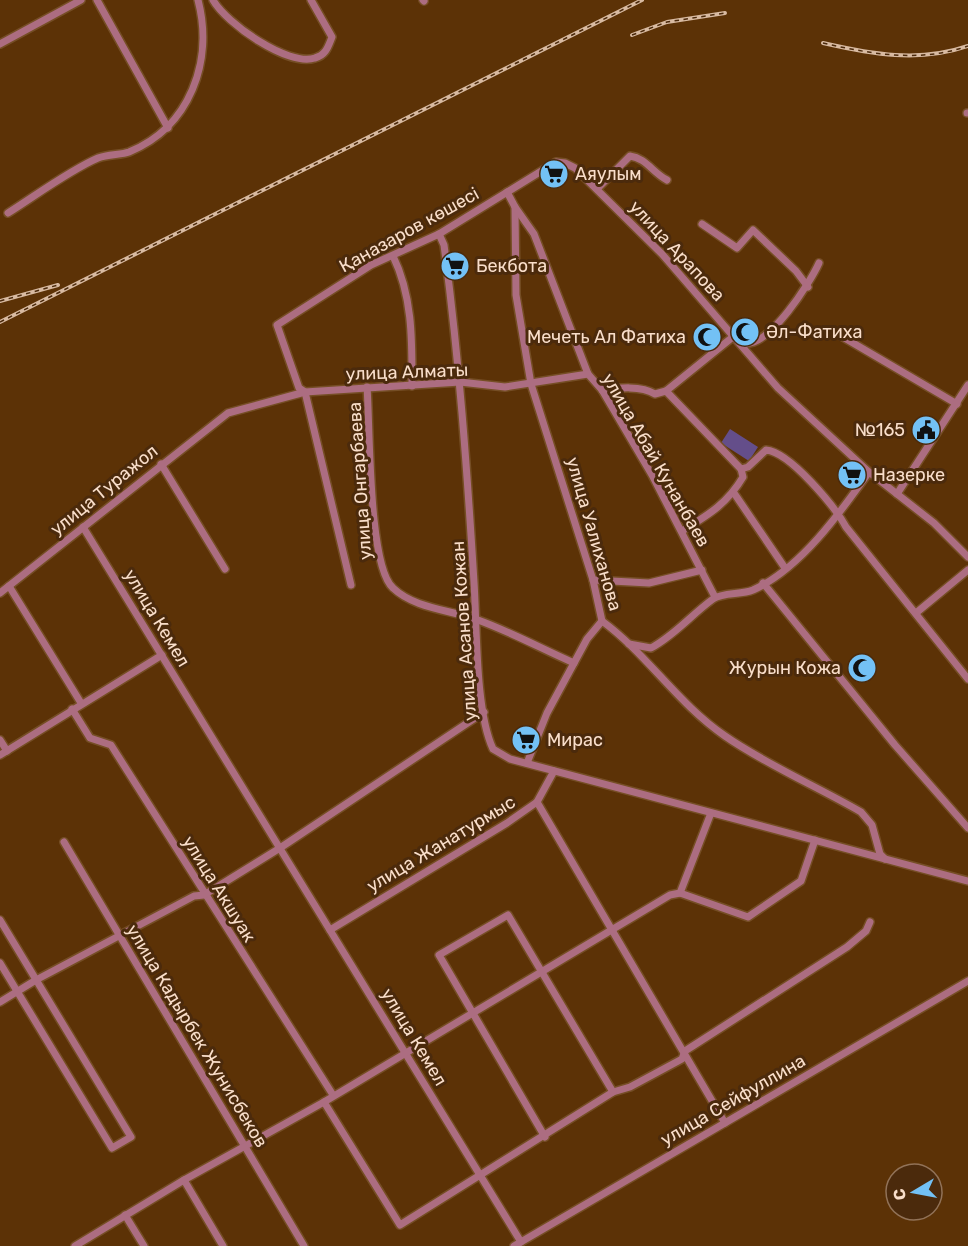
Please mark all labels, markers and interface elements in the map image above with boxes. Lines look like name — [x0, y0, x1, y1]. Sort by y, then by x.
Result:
supermarket icon: Аяулым — [538, 158, 570, 190]
place label: Аяулым — [575, 163, 642, 185]
street label: Қаназаров көшесі — [335, 183, 483, 277]
street label: улица Арапова — [625, 196, 729, 306]
supermarket icon: Бекбота — [439, 250, 471, 282]
place label: Бекбота — [476, 255, 547, 277]
mosque icon: Әл-Фатиха — [729, 316, 761, 348]
mosque icon: Мечеть Ал Фатиха — [691, 321, 723, 353]
place label: Әл-Фатиха — [766, 321, 862, 343]
place label: Мечеть Ал Фатиха — [527, 326, 686, 348]
street label: улица Алматы — [345, 359, 469, 385]
street label: улица Абай Кунанбаев — [597, 369, 715, 551]
street label: улица Онгарбаева — [344, 401, 376, 561]
public building icon: №165 — [910, 414, 942, 446]
place label: №165 — [855, 419, 905, 441]
street label: улица Туражол — [46, 440, 162, 540]
street label: улица Уалиханова — [562, 455, 626, 613]
supermarket icon: Назерке — [836, 459, 868, 491]
place label: Назерке — [873, 464, 945, 486]
street label: улица Асанов Кожан — [447, 540, 481, 722]
street label: улица Кемел — [119, 565, 195, 671]
mosque icon: Журын Кожа — [846, 652, 878, 684]
place label: Журын Кожа — [729, 657, 841, 679]
supermarket icon: Мирас — [510, 724, 542, 756]
place label: Мирас — [547, 729, 603, 751]
street label: улица Жанатурмыс — [363, 791, 519, 897]
street label: улица Акшуак — [177, 832, 261, 947]
street label: улица Кадырбек Жунисбеков — [122, 921, 272, 1151]
street label: улица Кемел — [376, 984, 452, 1090]
street label: улица Сейфуллина — [657, 1050, 809, 1150]
north arrow — [884, 1162, 944, 1222]
text: С — [889, 1187, 910, 1202]

